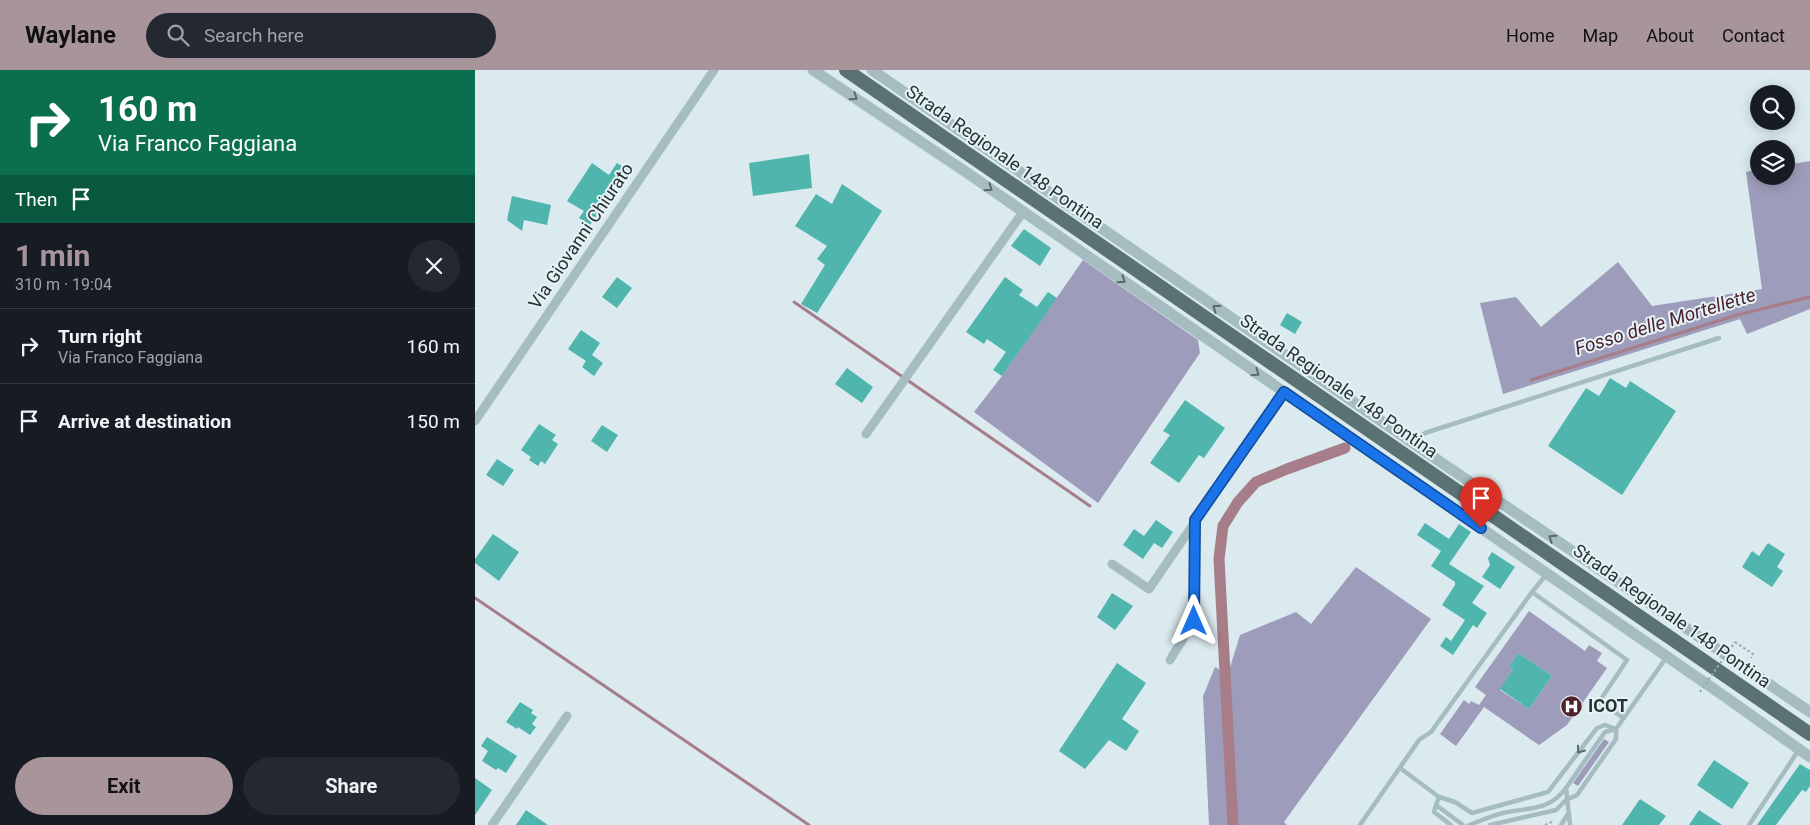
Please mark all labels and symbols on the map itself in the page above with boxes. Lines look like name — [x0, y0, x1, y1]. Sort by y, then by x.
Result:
street label: Strada Regionale 148 Pontina — [902, 80, 1108, 233]
one-way arrow — [848, 91, 858, 100]
street label: Via Giovanni Chiurato — [524, 159, 637, 313]
one-way arrow — [983, 182, 992, 191]
one-way arrow — [1117, 274, 1126, 283]
water label: Fosso delle Mortellette — [1572, 283, 1759, 360]
one-way arrow — [1212, 305, 1222, 314]
street label: Strada Regionale 148 Pontina — [1236, 309, 1442, 462]
one-way arrow — [1250, 367, 1260, 376]
pin — [1460, 477, 1502, 528]
one-way arrow — [1548, 535, 1558, 544]
street label: Strada Regionale 148 Pontina — [1569, 539, 1775, 692]
position arrow — [1167, 594, 1219, 646]
hospital icon: ICOT — [1560, 694, 1584, 718]
place label: ICOT — [1588, 695, 1628, 716]
one-way arrow — [1577, 744, 1586, 754]

